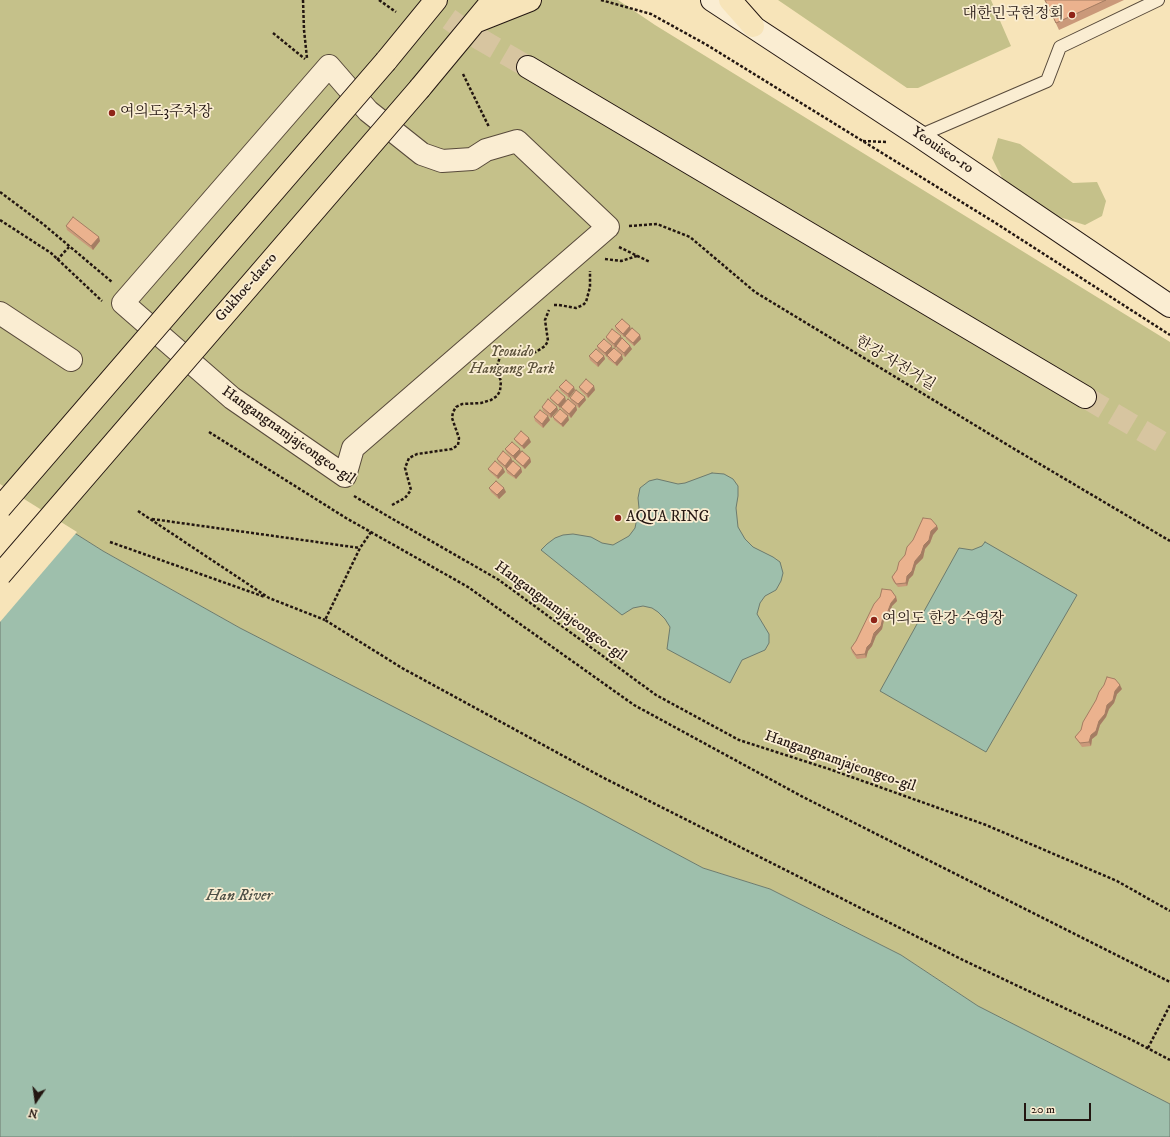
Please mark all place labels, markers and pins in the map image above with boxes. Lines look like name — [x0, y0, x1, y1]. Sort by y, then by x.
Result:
place label: 대한민국헌정회 — [963, 6, 1064, 24]
marker: 대한민국헌정회 — [1067, 10, 1077, 20]
place label: 여의도3주차장 — [120, 104, 213, 122]
marker: 여의도3주차장 — [107, 108, 117, 118]
place label: AQUA RING — [626, 509, 709, 527]
marker: AQUA RING — [613, 513, 623, 523]
place label: 여의도 한강 수영장 — [882, 611, 1004, 629]
marker: 여의도 한강 수영장 — [869, 615, 879, 625]

